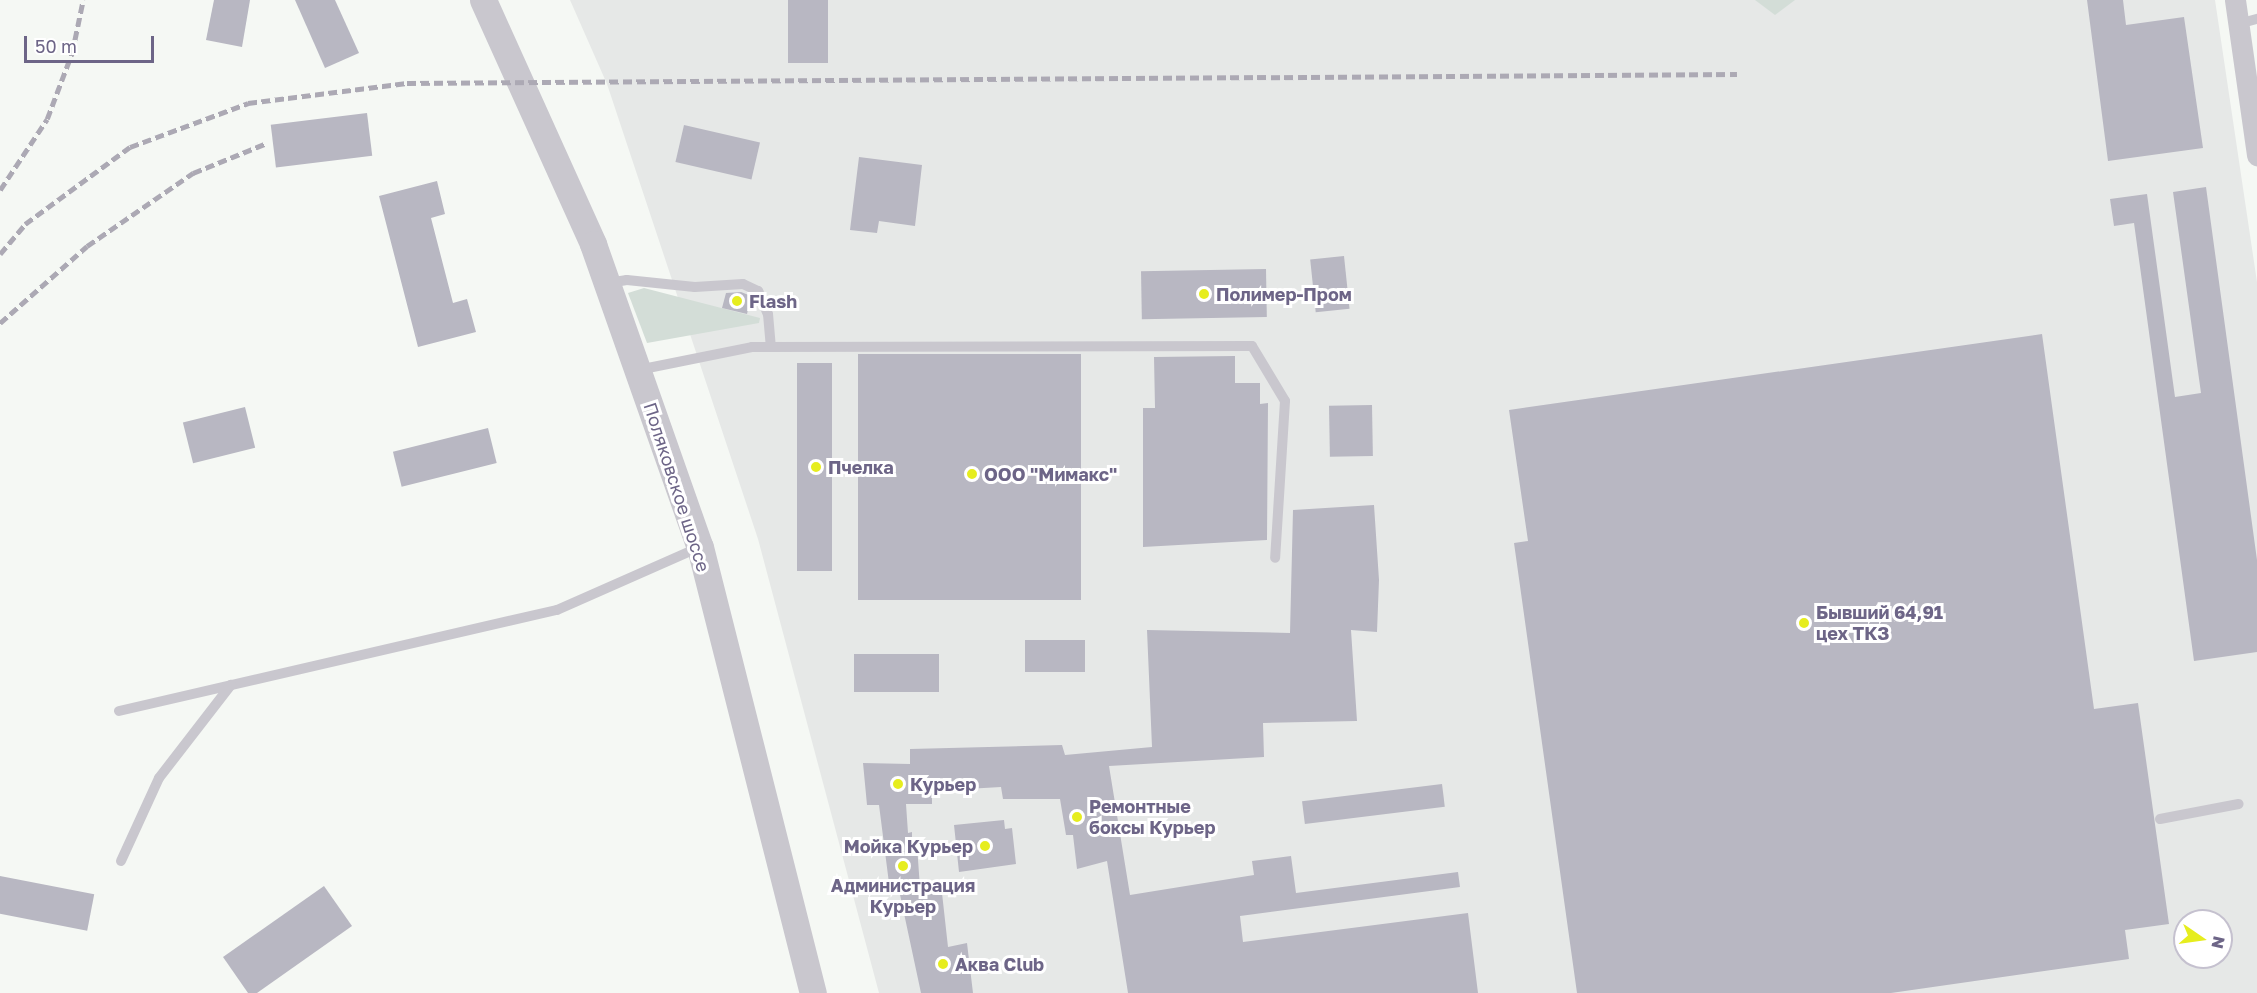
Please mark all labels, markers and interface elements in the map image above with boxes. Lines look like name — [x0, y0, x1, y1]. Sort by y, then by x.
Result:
scale bar — [27, 24, 158, 62]
text: 50 m — [35, 35, 77, 57]
place label: Полимер-Пром — [1216, 283, 1352, 305]
marker: Полимер-Пром — [1197, 287, 1211, 301]
place label: Flash — [749, 290, 797, 312]
marker: Flash — [730, 294, 744, 308]
street label: Поляковское шоссе — [639, 400, 715, 574]
place label: Пчелка — [828, 456, 894, 478]
marker: Пчелка — [809, 460, 823, 474]
place label: ООО "Мимакс" — [984, 463, 1117, 485]
marker: ООО "Мимакс" — [965, 467, 979, 481]
place label: Бывший 64,91 цех ТКЗ — [1816, 602, 1943, 644]
marker: Бывший 64,91 цех ТКЗ — [1797, 616, 1811, 630]
place label: Курьер — [910, 773, 976, 795]
marker: Курьер — [891, 777, 905, 791]
place label: Ремонтные боксы Курьер — [1089, 796, 1216, 838]
marker: Ремонтные боксы Курьер — [1070, 810, 1084, 824]
place label: Мойка Курьер — [844, 835, 973, 857]
marker: Мойка Курьер — [978, 839, 992, 853]
marker: Администрация Курьер — [896, 859, 910, 873]
place label: Администрация Курьер — [831, 875, 975, 918]
north arrow — [2173, 909, 2233, 969]
text: N — [2207, 934, 2230, 951]
place label: Аква Club — [955, 953, 1044, 975]
marker: Аква Club — [936, 957, 950, 971]

